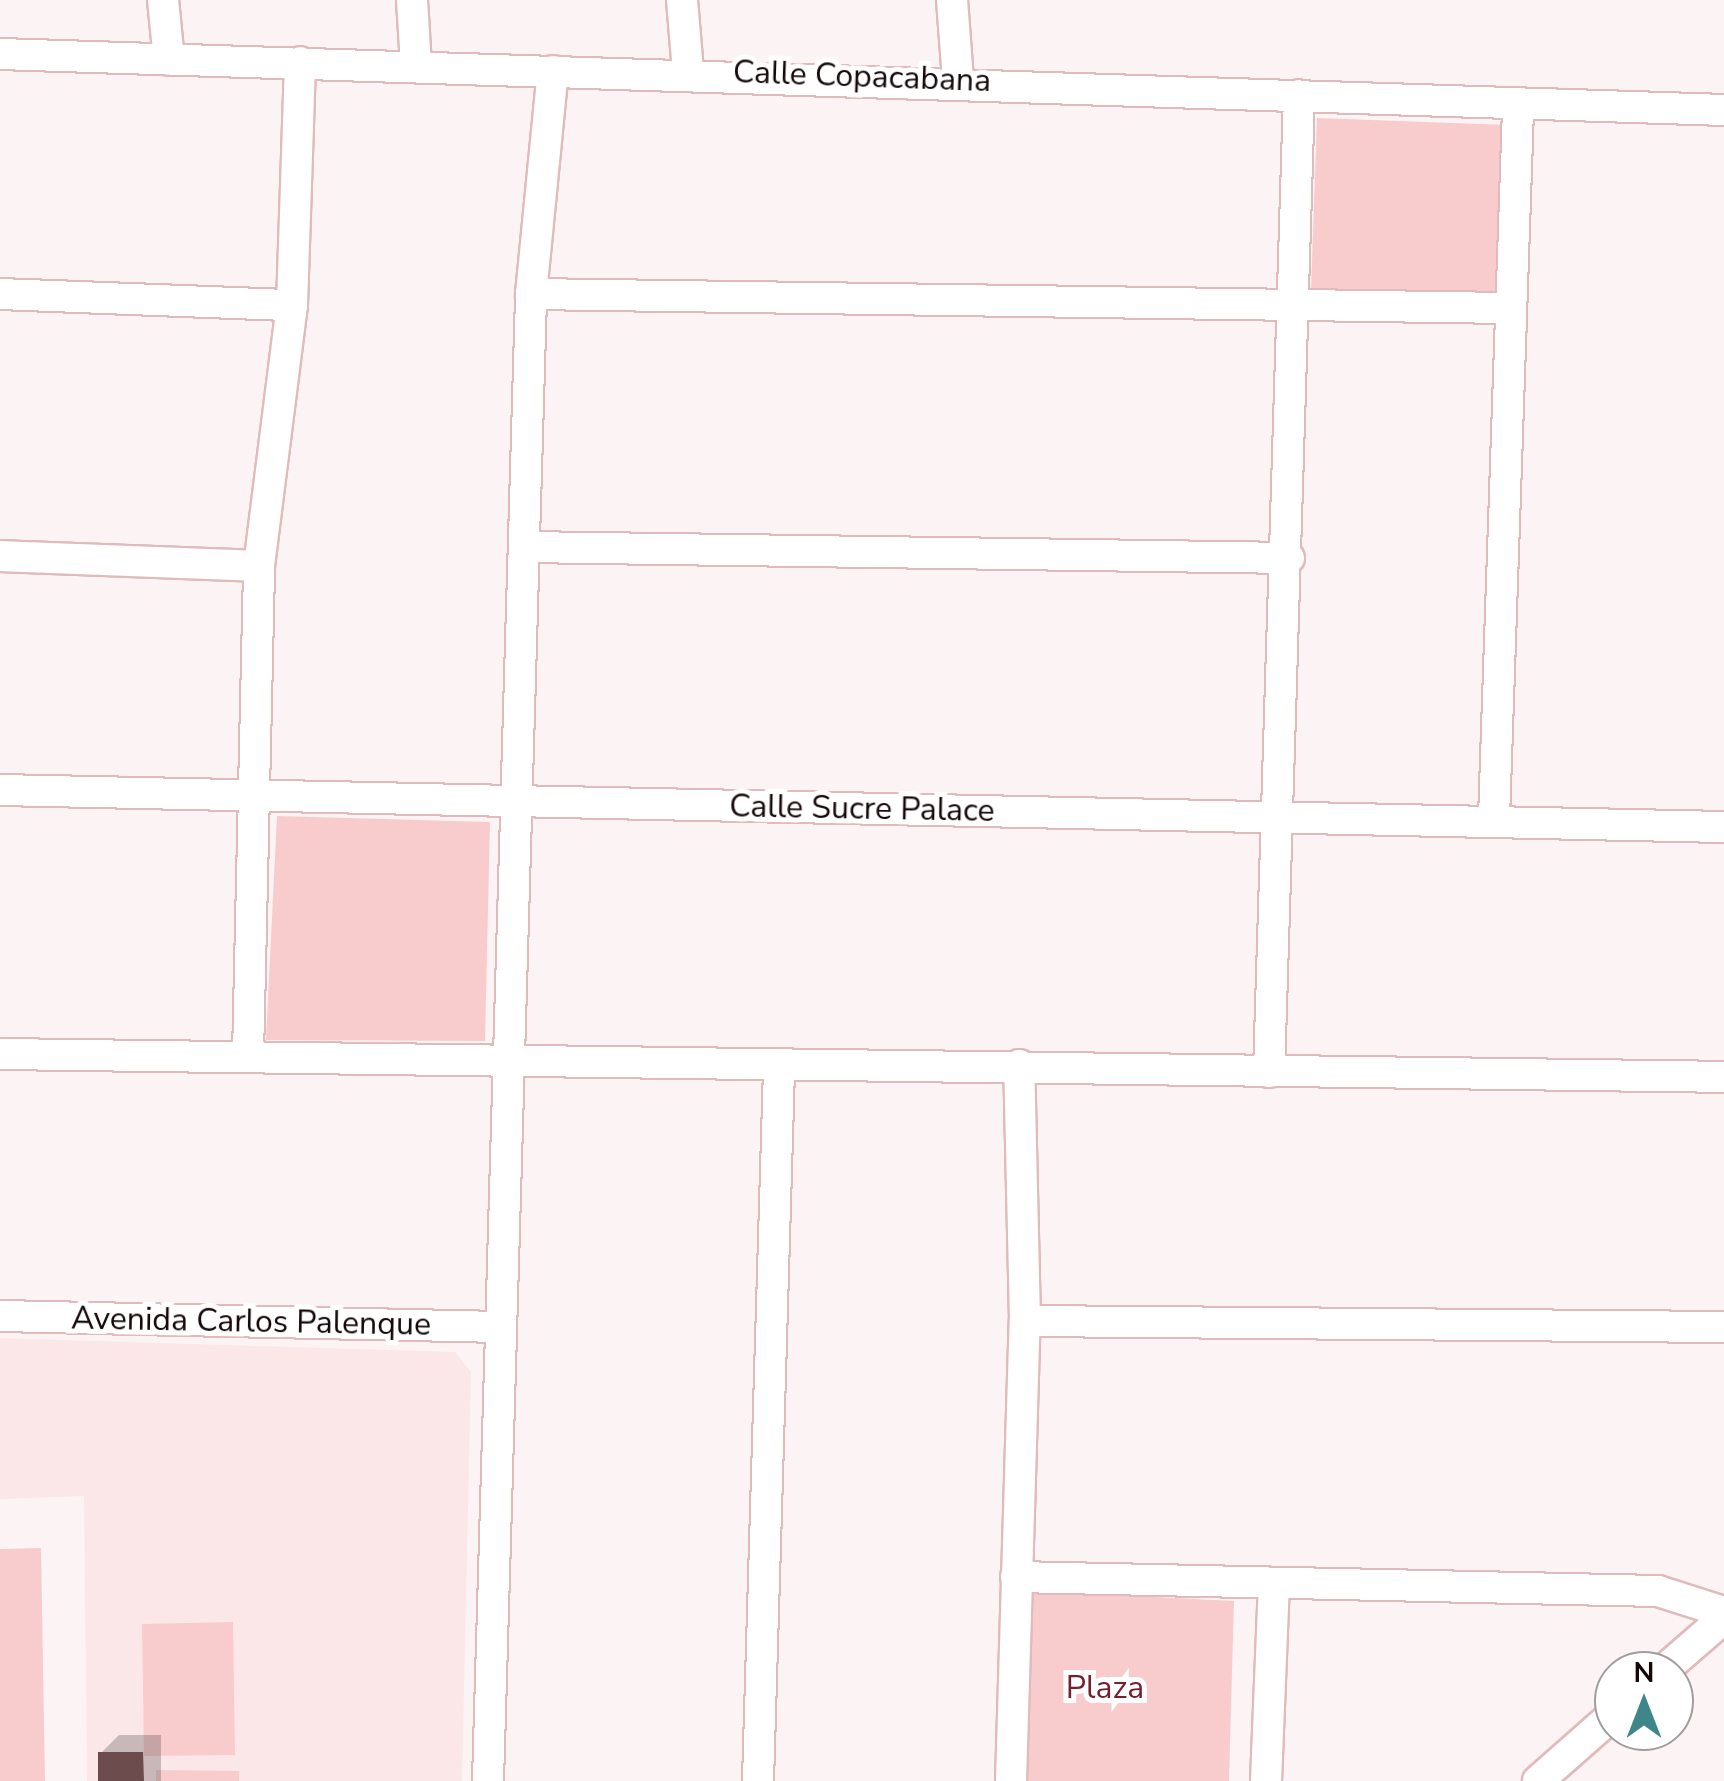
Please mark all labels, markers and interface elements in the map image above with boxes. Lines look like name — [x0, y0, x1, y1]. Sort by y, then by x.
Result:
street label: Calle Copacabana — [732, 53, 992, 101]
street label: Calle Sucre Palace — [729, 787, 995, 831]
street label: Avenida Carlos Palenque — [71, 1300, 431, 1344]
north arrow — [1594, 1651, 1694, 1751]
text: N — [1634, 1654, 1654, 1692]
park label: Plaza — [1066, 1669, 1144, 1707]

